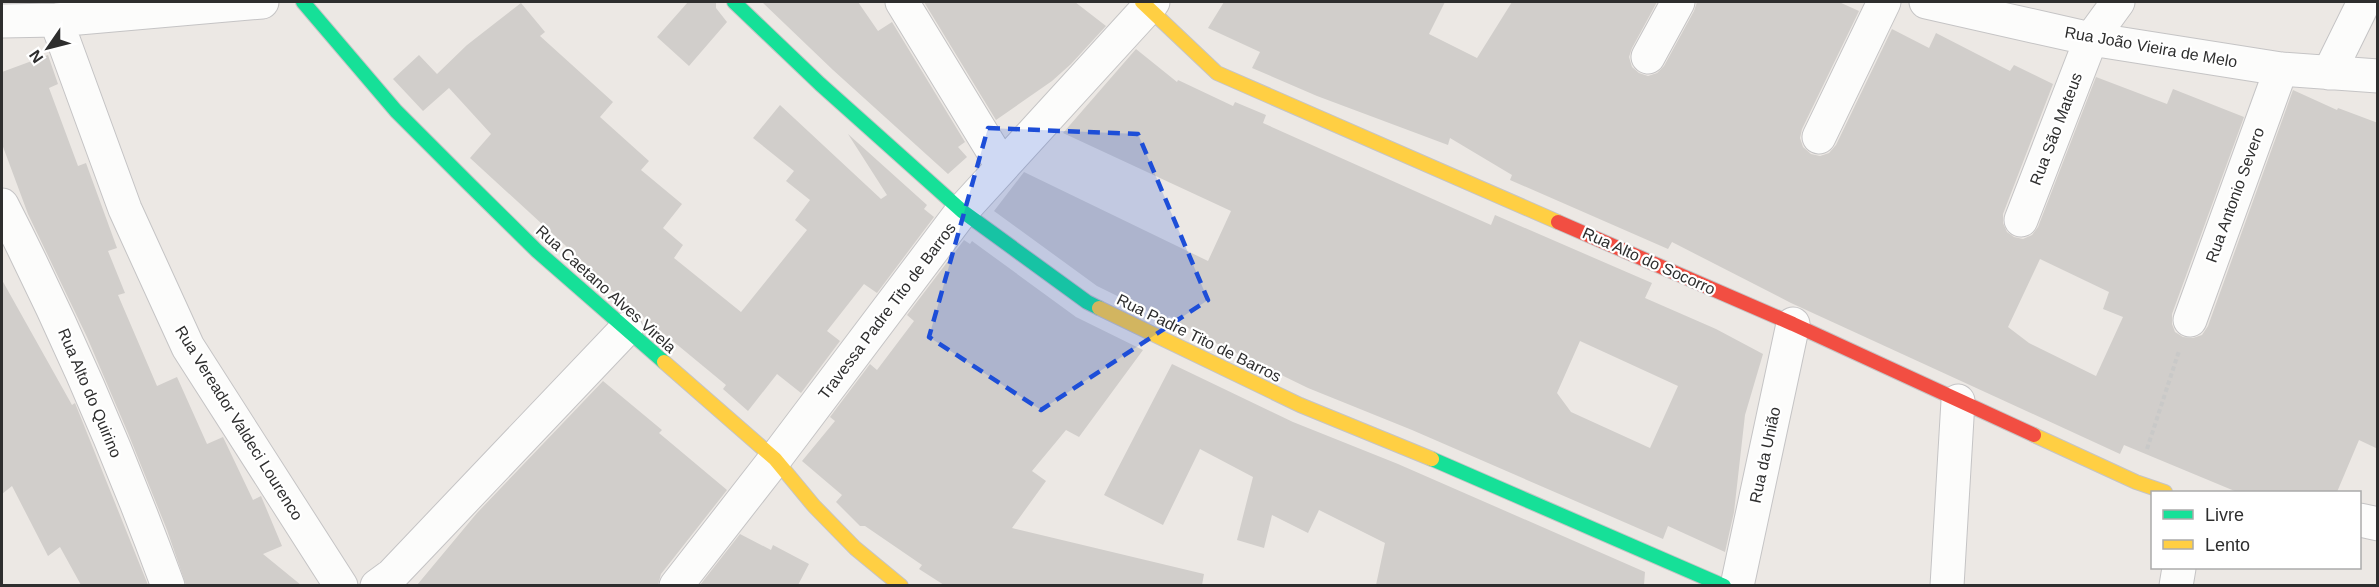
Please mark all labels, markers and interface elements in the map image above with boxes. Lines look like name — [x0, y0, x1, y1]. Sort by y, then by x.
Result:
north arrow — [18, 18, 78, 78]
street label: Rua João Vieira de Melo — [2063, 23, 2239, 71]
text: N — [26, 47, 46, 66]
street label: Rua São Mateus — [2027, 70, 2085, 188]
street label: Rua Antonio Severo — [2203, 125, 2267, 265]
street label: Travessa Padre Tito de Barros — [815, 219, 959, 403]
street label: Rua Caetano Alves Virela — [533, 222, 679, 356]
street label: Rua Alto do Socorro — [1580, 224, 1718, 298]
street label: Rua Padre Tito de Barros — [1114, 291, 1284, 385]
street label: Rua Vereador Valdeci Lourenco — [172, 323, 306, 523]
street label: Rua Alto do Quirino — [55, 326, 125, 460]
street label: Rua da União — [1747, 405, 1784, 505]
legend — [2151, 491, 2361, 569]
text: Livre — [2205, 505, 2244, 525]
text: Lento — [2205, 535, 2250, 555]

